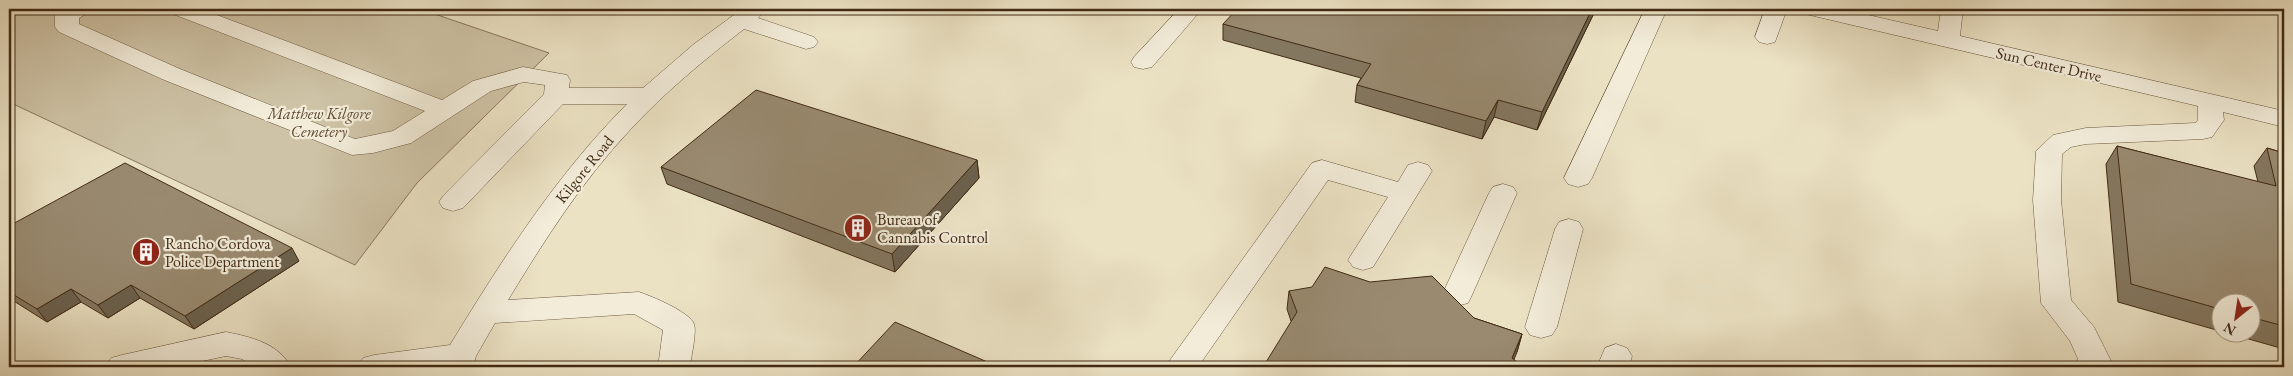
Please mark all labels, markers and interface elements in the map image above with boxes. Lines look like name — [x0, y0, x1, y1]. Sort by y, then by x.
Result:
street label: Sun Center Drive — [1994, 42, 2104, 87]
park label: Matthew Kilgore Cemetery — [266, 103, 371, 142]
street label: Kilgore Road — [550, 130, 619, 208]
place label: Bureau of Cannabis Control — [877, 209, 988, 248]
building icon: Bureau of Cannabis Control — [843, 213, 873, 243]
place label: Rancho Cordova Police Department — [165, 233, 279, 272]
building icon: Rancho Cordova Police Department — [131, 237, 161, 267]
north arrow — [2210, 294, 2260, 344]
text: N — [2220, 318, 2239, 340]

